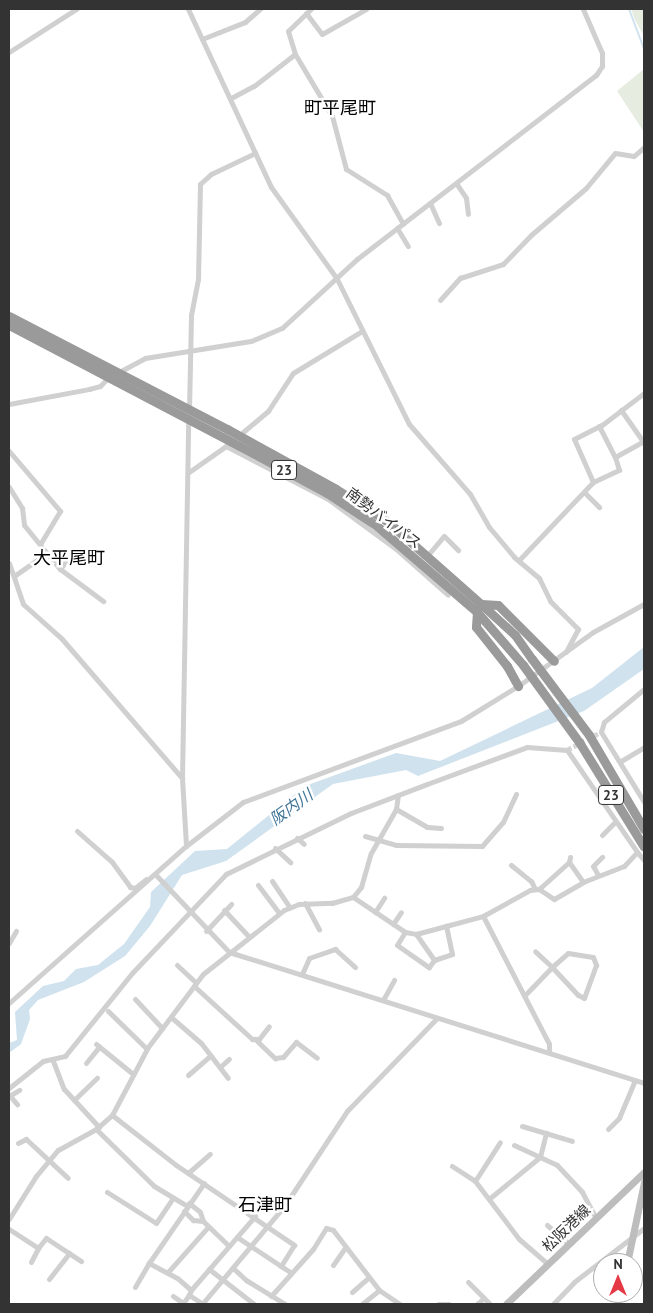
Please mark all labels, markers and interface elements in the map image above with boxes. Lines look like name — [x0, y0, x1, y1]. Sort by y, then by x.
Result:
district label: 町平尾町 — [304, 97, 376, 119]
road number: 23 — [270, 458, 298, 482]
street label: 南勢バイパス — [343, 484, 425, 552]
district label: 大平尾町 — [33, 547, 105, 569]
road number: 23 — [597, 784, 625, 806]
water label: 阪内川 — [266, 785, 316, 829]
district label: 石津町 — [238, 1194, 292, 1216]
street label: 松阪港線 — [538, 1201, 594, 1255]
north arrow — [593, 1253, 643, 1303]
text: N — [613, 1255, 623, 1273]

